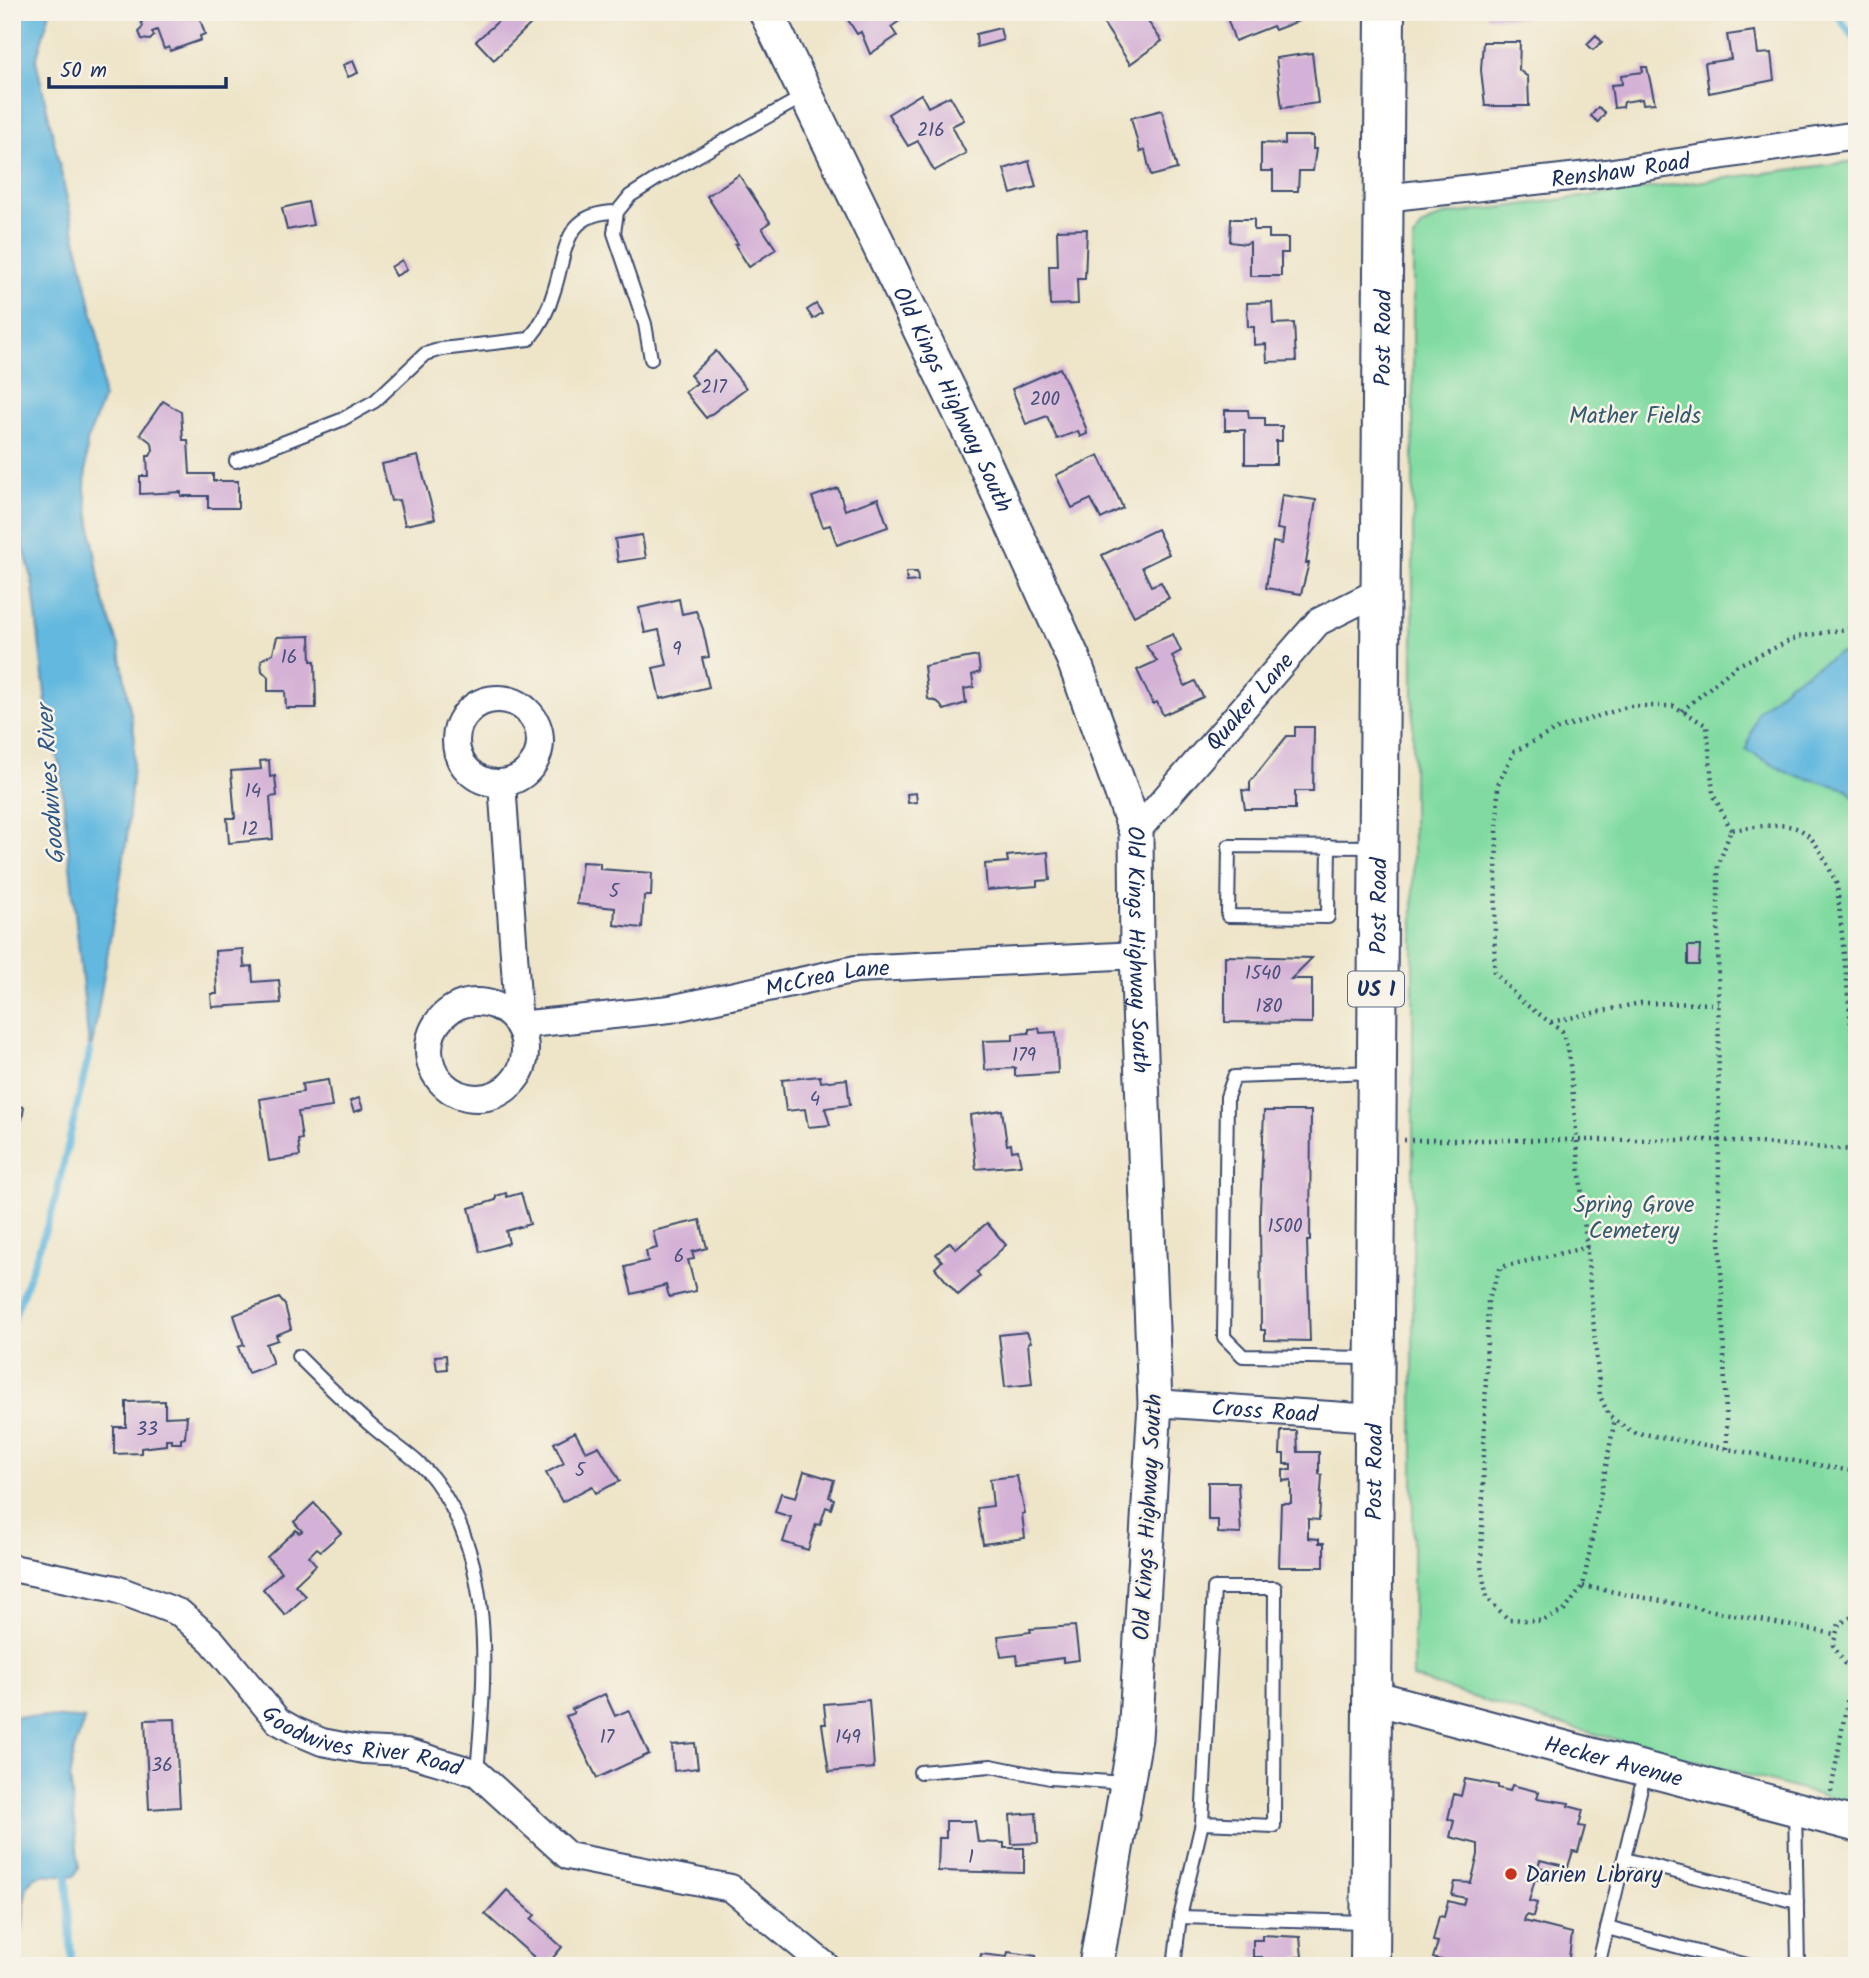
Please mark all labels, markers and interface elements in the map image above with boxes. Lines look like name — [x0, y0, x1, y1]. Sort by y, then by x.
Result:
scale bar — [49, 46, 226, 90]
text: 50 m — [60, 55, 107, 88]
house number: 216 — [917, 116, 945, 146]
street label: Renshaw Road — [1549, 144, 1693, 199]
street label: Old Kings Highway South — [882, 281, 1021, 519]
street label: Post Road — [1366, 289, 1403, 387]
house number: 217 — [701, 373, 728, 403]
house number: 200 — [1030, 385, 1060, 415]
park label: Mather Fields — [1569, 399, 1701, 435]
house number: 9 — [672, 635, 682, 665]
house number: 16 — [281, 643, 297, 673]
street label: Quaker Lane — [1198, 645, 1304, 760]
water label: Goodwives River — [26, 699, 77, 866]
house number: 14 — [245, 777, 261, 807]
house number: 12 — [241, 815, 259, 845]
street label: Old Kings Highway South — [1116, 826, 1158, 1074]
street label: Post Road — [1362, 857, 1399, 955]
house number: 5 — [609, 877, 621, 907]
street label: McCrea Lane — [762, 951, 890, 1008]
house number: 1540 — [1245, 959, 1281, 989]
road number: US 1 — [1348, 972, 1404, 1006]
house number: 180 — [1256, 992, 1282, 1022]
house number: 179 — [1012, 1041, 1036, 1071]
house number: 4 — [810, 1085, 820, 1115]
park label: Spring Grove Cemetery — [1574, 1188, 1694, 1250]
house number: 1500 — [1267, 1212, 1303, 1242]
house number: 6 — [674, 1242, 684, 1272]
street label: Cross Road — [1210, 1391, 1320, 1434]
street label: Old Kings Highway South — [1125, 1393, 1173, 1641]
house number: 33 — [136, 1415, 158, 1445]
street label: Post Road — [1357, 1423, 1394, 1521]
house number: 5 — [575, 1456, 587, 1486]
street label: Goodwives River Road — [252, 1698, 467, 1788]
house number: 17 — [600, 1723, 616, 1753]
house number: 149 — [835, 1723, 861, 1753]
street label: Hecker Avenue — [1540, 1727, 1686, 1798]
house number: 36 — [151, 1751, 173, 1781]
house number: 1 — [968, 1843, 974, 1873]
place label: Darien Library — [1525, 1858, 1663, 1894]
marker: Darien Library — [1503, 1866, 1519, 1882]

